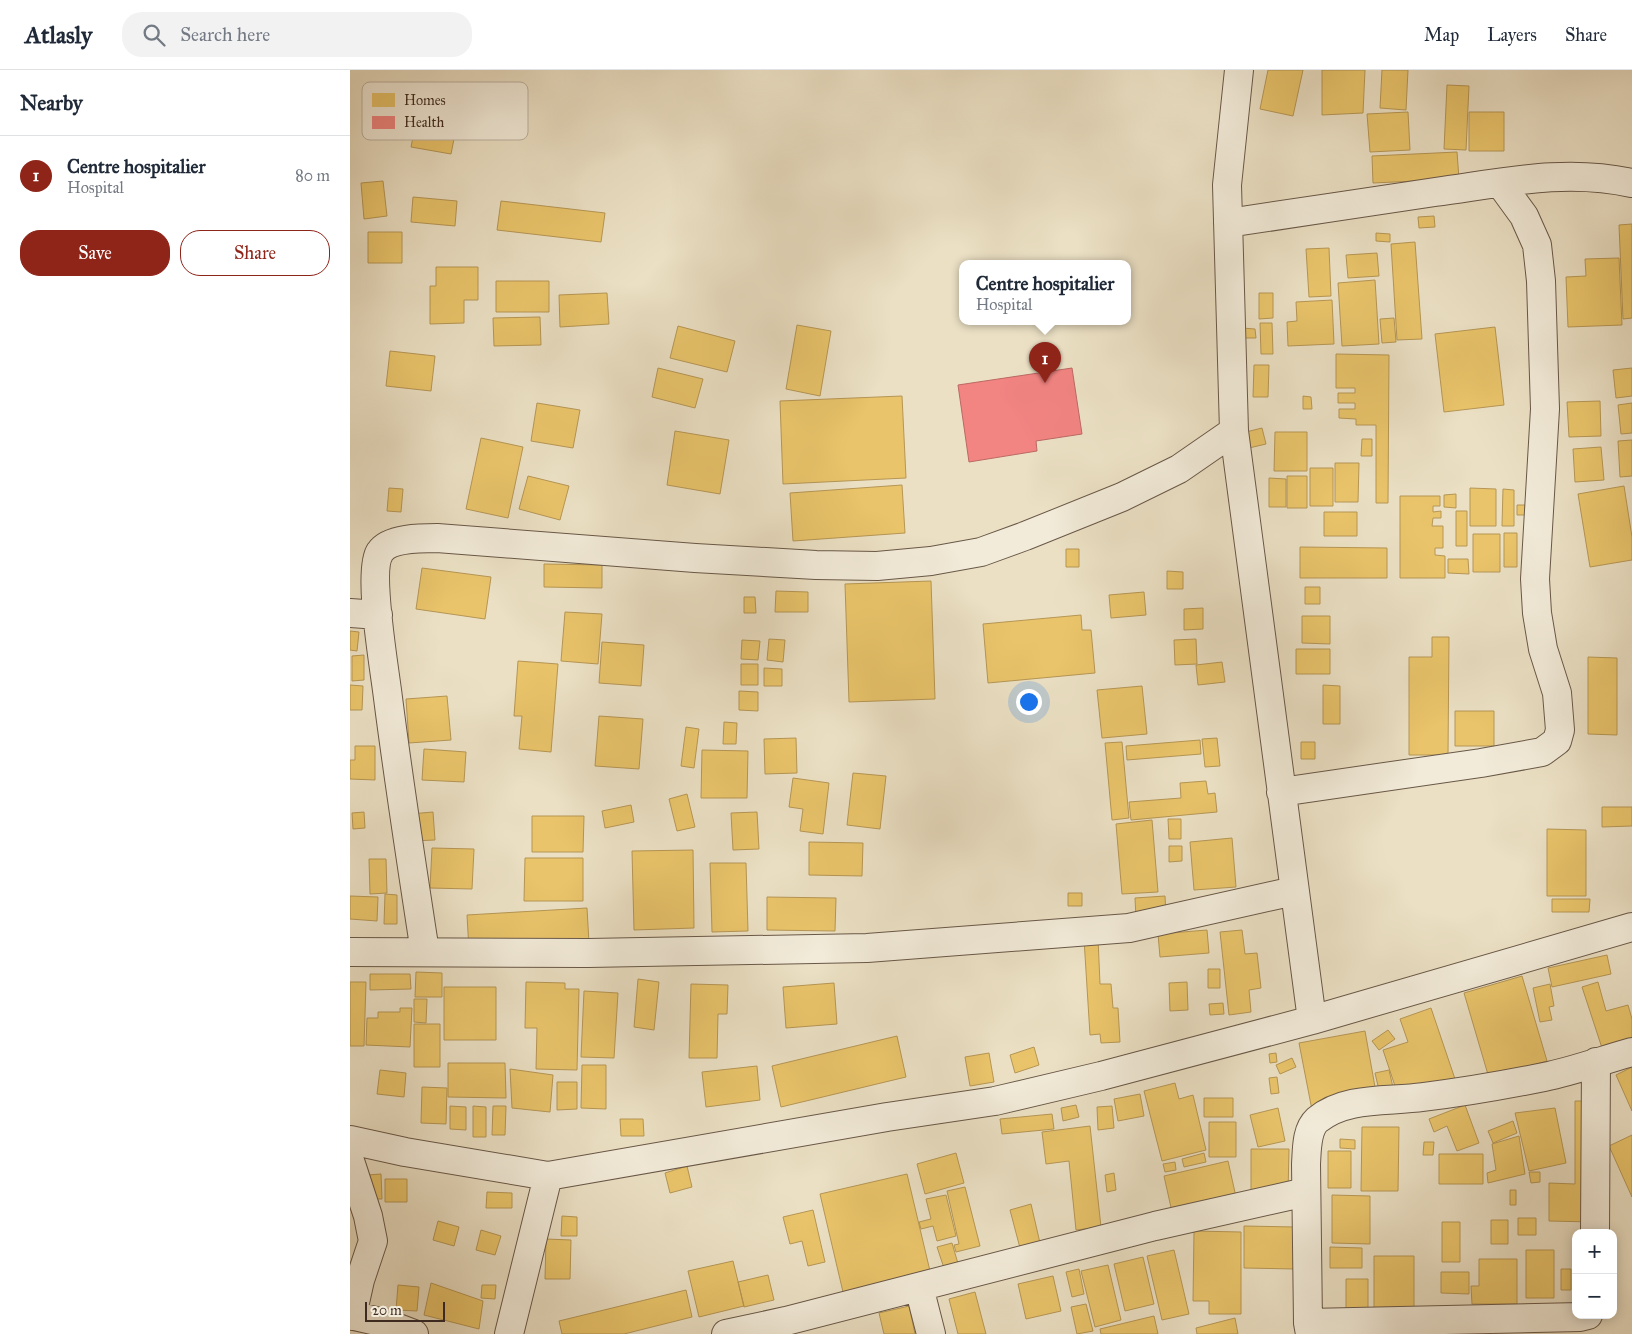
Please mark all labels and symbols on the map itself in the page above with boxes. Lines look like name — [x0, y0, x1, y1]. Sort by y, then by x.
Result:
legend — [362, 82, 528, 140]
text: Homes — [404, 92, 446, 109]
text: Health — [404, 114, 444, 131]
pin: 1 — [1029, 342, 1061, 383]
your location — [1016, 689, 1042, 715]
scale bar — [365, 1299, 445, 1322]

